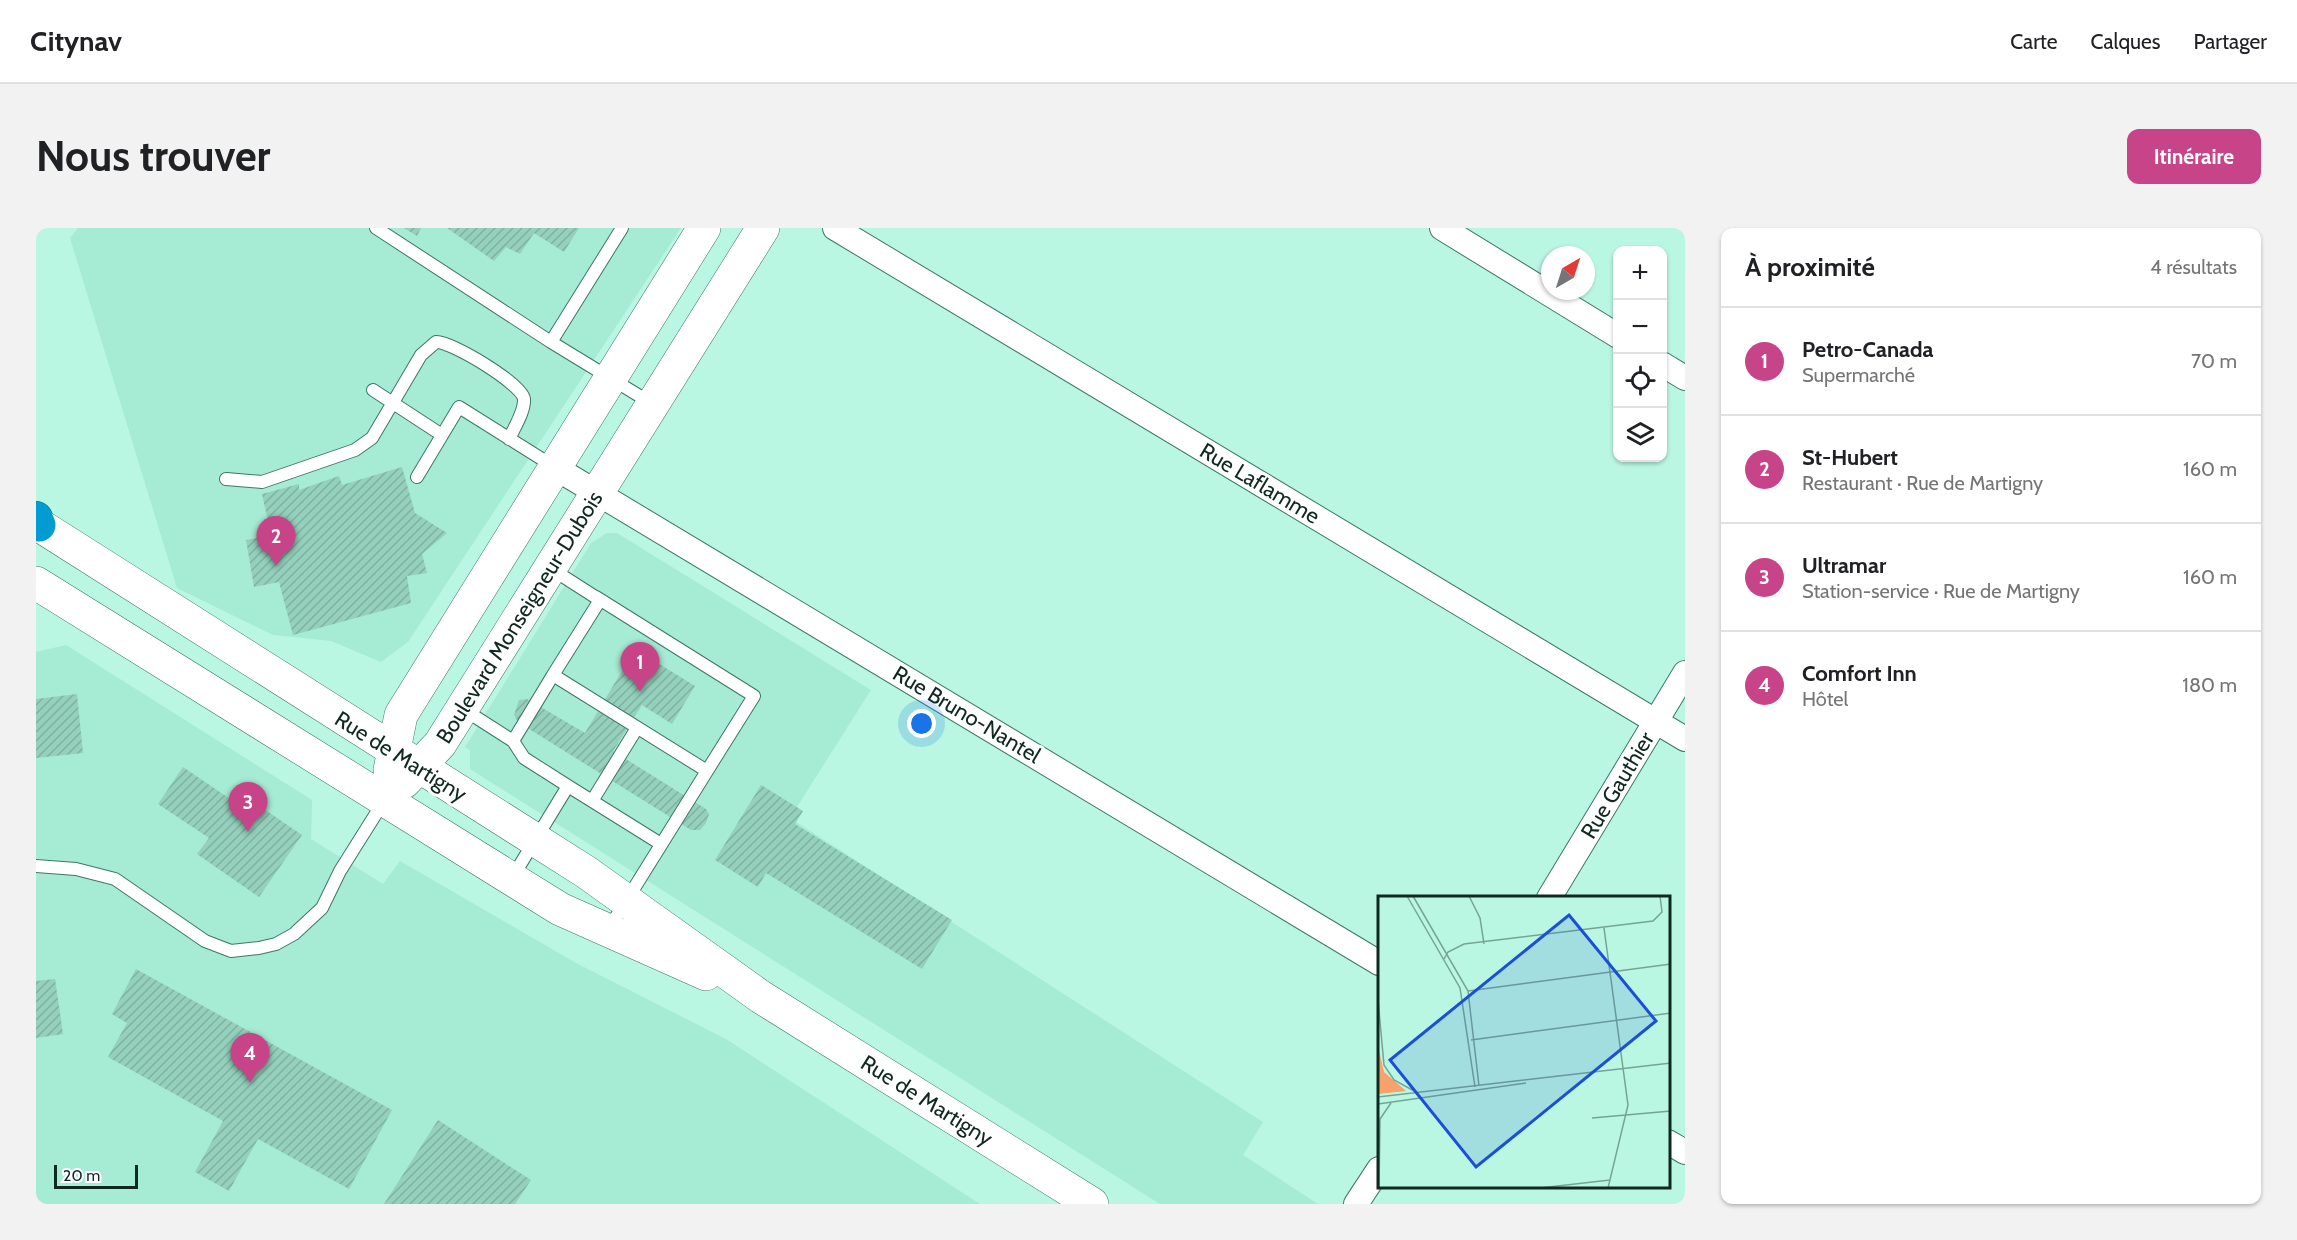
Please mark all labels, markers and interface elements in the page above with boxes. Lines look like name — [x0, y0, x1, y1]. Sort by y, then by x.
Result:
text: Citynav — [30, 24, 122, 58]
text: Carte — [2010, 29, 2058, 54]
text: Calques — [2091, 29, 2161, 54]
text: Partager — [2194, 29, 2267, 54]
button: Itinéraire — [2127, 129, 2261, 184]
text: Nous trouver — [36, 130, 270, 182]
north arrow — [1541, 246, 1595, 300]
map controls — [1613, 246, 1667, 462]
button: + — [1613, 246, 1667, 300]
text: À proximité — [1745, 251, 1875, 283]
text: 4 résultats — [2150, 255, 2237, 279]
button: − — [1613, 300, 1667, 354]
text: Petro-Canada — [1802, 336, 1934, 363]
text: 1 — [1761, 349, 1768, 373]
text: 70 m — [2191, 349, 2237, 373]
button: locate — [1613, 354, 1667, 408]
text: Supermarché — [1802, 363, 1915, 387]
button: layers — [1613, 408, 1667, 462]
street label: Rue Laflamme — [1195, 437, 1325, 530]
text: St-Hubert — [1802, 444, 1898, 471]
text: 2 — [1759, 457, 1770, 481]
text: 160 m — [2183, 457, 2237, 481]
text: Restaurant · Rue de Martigny — [1802, 471, 2043, 495]
street label: Boulevard Monseigneur-Dubois — [430, 486, 608, 748]
pin: 2 — [256, 516, 296, 566]
text: Ultramar — [1802, 552, 1886, 579]
text: 3 — [1759, 565, 1770, 589]
text: 160 m — [2183, 565, 2237, 589]
text: Station-service · Rue de Martigny — [1802, 579, 2080, 603]
pin: 1 — [620, 642, 660, 692]
street label: Rue Bruno-Nantel — [888, 660, 1046, 770]
text: Comfort Inn — [1802, 660, 1917, 687]
text: 4 — [1758, 673, 1771, 697]
text: 180 m — [2182, 673, 2237, 697]
text: Hôtel — [1802, 687, 1848, 711]
street label: Rue de Martigny — [330, 705, 472, 808]
your location — [907, 709, 936, 738]
street label: Rue Gauthier — [1575, 727, 1660, 844]
pin: 3 — [228, 782, 268, 832]
inset map — [1378, 896, 1670, 1189]
pin: 4 — [230, 1034, 270, 1083]
street label: Rue de Martigny — [856, 1049, 998, 1152]
scale bar — [54, 1162, 138, 1190]
text: 20 m — [63, 1166, 100, 1185]

